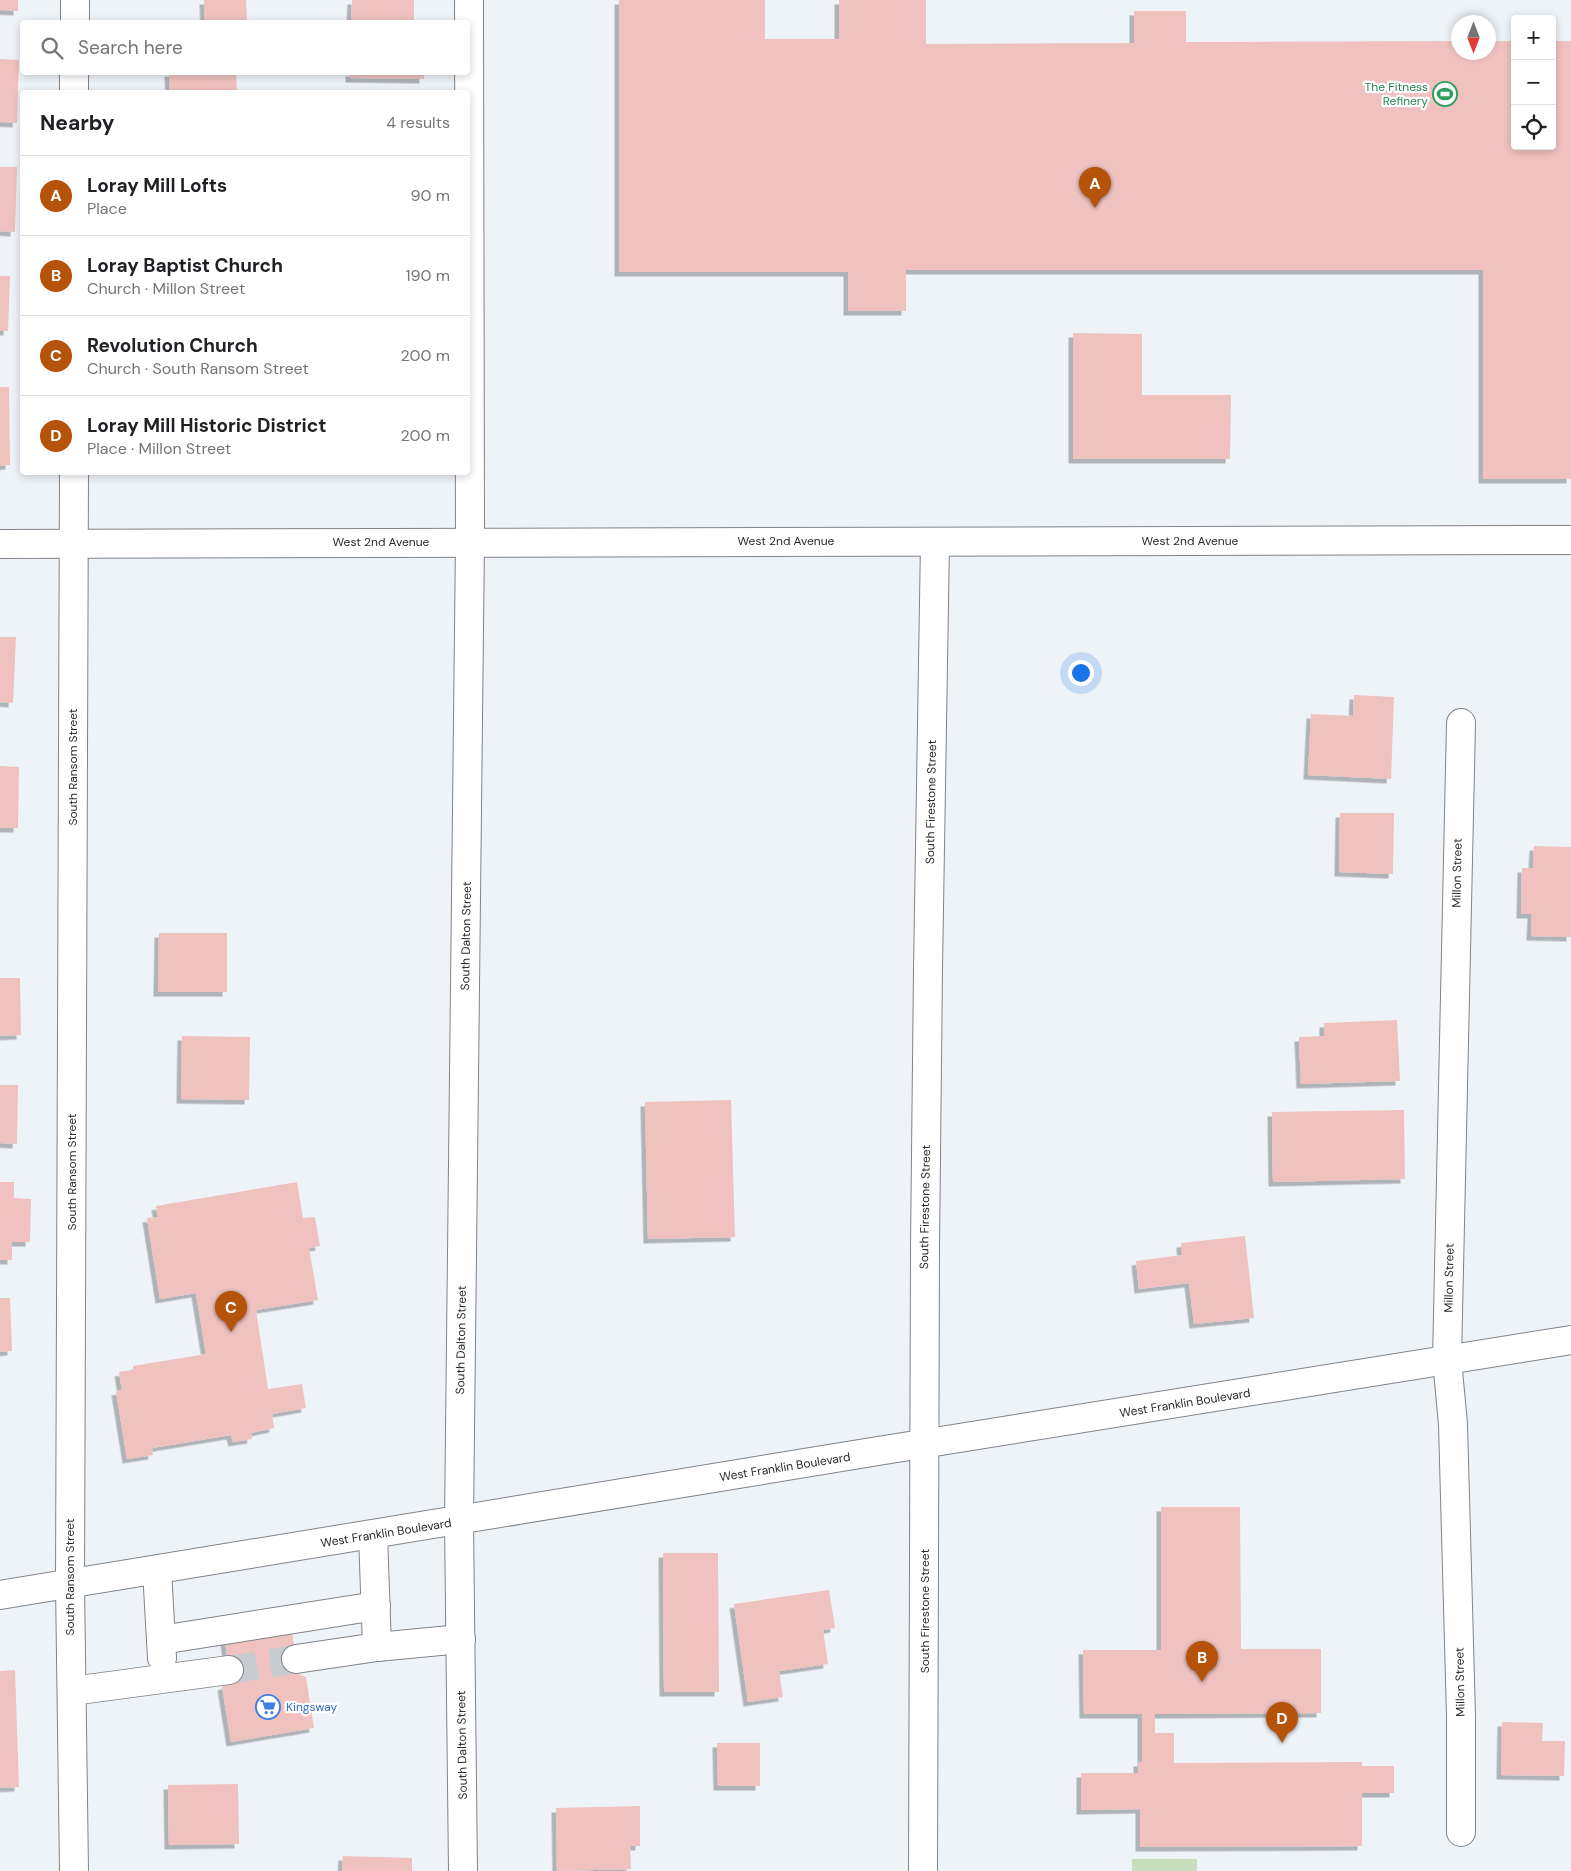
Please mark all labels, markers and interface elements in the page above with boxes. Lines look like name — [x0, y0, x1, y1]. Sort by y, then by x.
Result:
north arrow — [1451, 15, 1496, 60]
map controls — [1511, 15, 1556, 150]
button: + — [1511, 15, 1556, 60]
search box — [20, 20, 470, 75]
icon: search — [38, 34, 66, 62]
text: Search here — [78, 35, 183, 60]
button: − — [1511, 60, 1556, 105]
place label: The Fitness Refinery — [1365, 79, 1428, 109]
sports icon: The Fitness Refinery — [1432, 81, 1458, 107]
button: locate — [1511, 105, 1556, 150]
text: Nearby — [40, 109, 114, 137]
text: 4 results — [386, 112, 450, 133]
pin: A — [1079, 167, 1111, 208]
text: Loray Mill Lofts — [87, 173, 227, 198]
text: A — [50, 185, 62, 206]
text: 90 m — [410, 185, 450, 206]
text: Place — [87, 198, 127, 219]
text: Loray Baptist Church — [87, 253, 283, 278]
text: B — [51, 265, 61, 286]
text: 190 m — [406, 265, 450, 286]
text: Church · Millon Street — [87, 278, 245, 299]
text: Revolution Church — [87, 333, 258, 358]
text: C — [50, 345, 62, 366]
text: 200 m — [401, 345, 450, 366]
text: Church · South Ransom Street — [87, 358, 309, 379]
text: Loray Mill Historic District — [87, 413, 326, 438]
text: D — [50, 425, 62, 446]
text: 200 m — [401, 425, 450, 446]
text: Place · Millon Street — [87, 438, 231, 459]
street label: West 2nd Avenue — [738, 533, 835, 549]
street label: West 2nd Avenue — [1142, 533, 1239, 549]
street label: West 2nd Avenue — [333, 534, 430, 550]
your location — [1068, 660, 1094, 686]
street label: South Ransom Street — [65, 708, 81, 826]
street label: South Firestone Street — [922, 739, 940, 864]
street label: Millon Street — [1448, 838, 1466, 908]
street label: South Dalton Street — [457, 881, 475, 991]
street label: South Ransom Street — [64, 1113, 80, 1231]
street label: South Firestone Street — [916, 1144, 934, 1269]
street label: Millon Street — [1440, 1243, 1458, 1313]
street label: South Dalton Street — [452, 1285, 470, 1395]
pin: C — [215, 1291, 247, 1332]
street label: West Franklin Boulevard — [1118, 1385, 1252, 1421]
street label: West Franklin Boulevard — [718, 1449, 852, 1485]
street label: West Franklin Boulevard — [319, 1515, 453, 1551]
street label: South Ransom Street — [62, 1518, 78, 1636]
street label: South Firestone Street — [917, 1549, 933, 1673]
pin: B — [1186, 1641, 1218, 1682]
street label: Millon Street — [1451, 1647, 1469, 1717]
street label: South Dalton Street — [453, 1690, 471, 1800]
supermarket icon: Kingsway — [255, 1694, 281, 1720]
place label: Kingsway — [286, 1699, 338, 1715]
pin: D — [1266, 1702, 1298, 1743]

